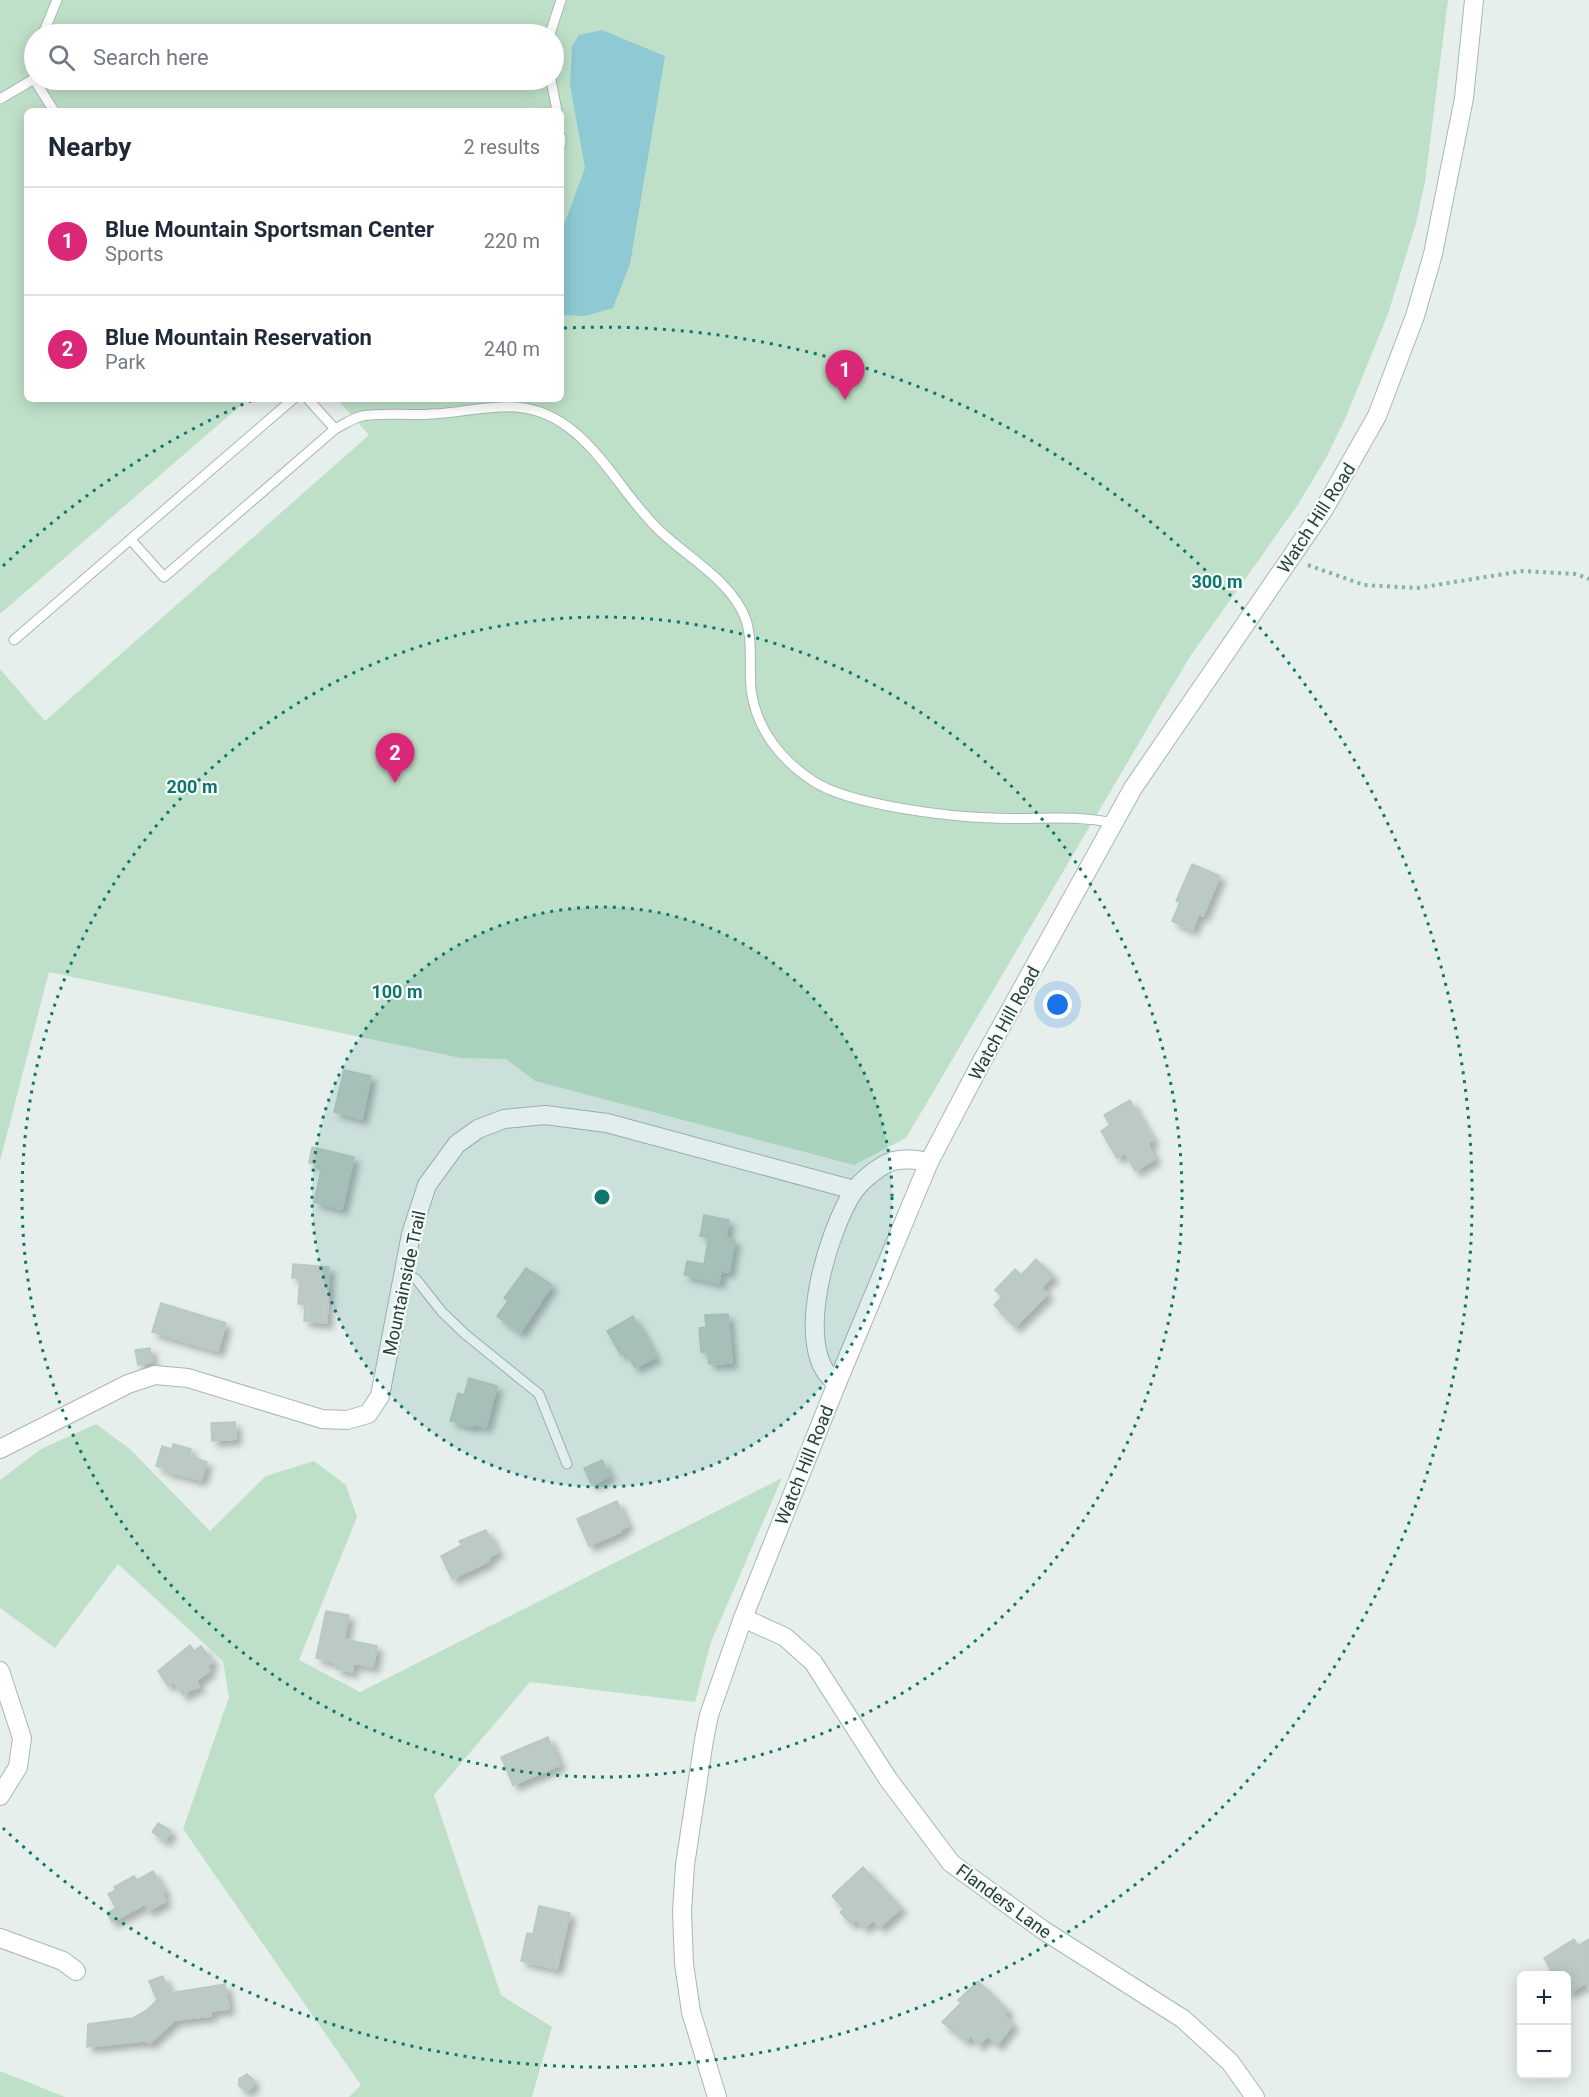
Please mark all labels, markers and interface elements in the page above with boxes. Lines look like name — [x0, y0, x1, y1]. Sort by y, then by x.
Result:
search box — [24, 24, 564, 90]
icon: search — [45, 41, 78, 74]
text: Search here — [93, 45, 209, 70]
text: Nearby — [48, 132, 131, 162]
text: 2 results — [464, 135, 540, 159]
text: Blue Mountain Sportsman Center — [105, 217, 434, 242]
text: 1 — [62, 229, 73, 253]
text: 220 m — [484, 229, 540, 253]
text: Sports — [105, 242, 164, 266]
text: Blue Mountain Reservation — [105, 325, 372, 350]
text: 2 — [62, 337, 73, 361]
text: 240 m — [484, 337, 540, 361]
text: Park — [105, 350, 145, 374]
pin: 1 — [826, 350, 864, 400]
street label: Watch Hill Road — [1273, 459, 1359, 577]
text: 300 m — [1191, 571, 1243, 592]
pin: 2 — [376, 734, 414, 783]
text: 200 m — [166, 776, 218, 797]
street label: Watch Hill Road — [964, 962, 1044, 1084]
text: 100 m — [371, 981, 423, 1002]
your location — [1043, 990, 1072, 1019]
centre of rings — [592, 1187, 612, 1207]
street label: Mountainside Trail — [378, 1209, 430, 1357]
street label: Watch Hill Road — [770, 1402, 838, 1528]
street label: Flanders Lane — [952, 1859, 1056, 1943]
map controls — [1517, 1971, 1571, 2079]
button: + — [1517, 1971, 1571, 2025]
button: − — [1517, 2025, 1571, 2079]

